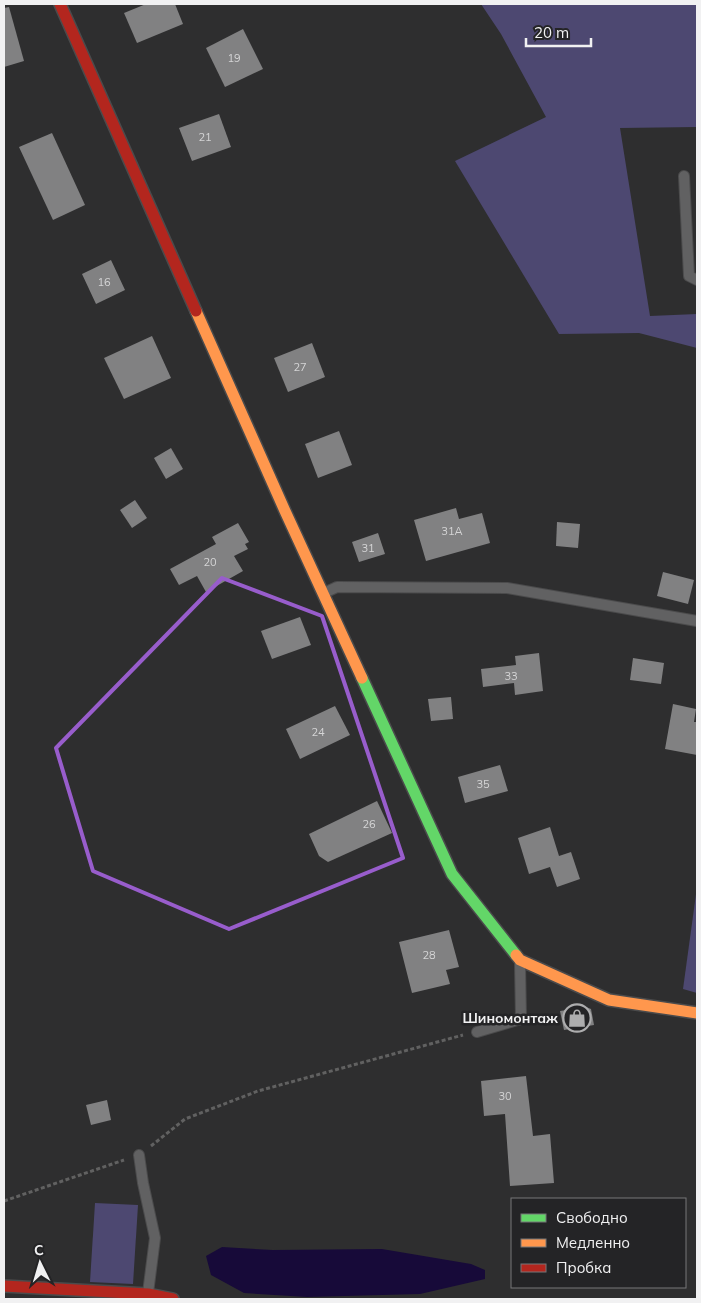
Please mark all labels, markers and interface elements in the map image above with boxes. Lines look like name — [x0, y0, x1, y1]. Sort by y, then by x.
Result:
scale bar — [526, 15, 591, 47]
text: 20 m — [534, 23, 569, 42]
house number: 19 — [227, 51, 241, 65]
house number: 21 — [198, 130, 212, 144]
house number: 16 — [97, 275, 111, 289]
house number: 27 — [293, 360, 307, 374]
house number: 31А — [441, 524, 463, 538]
house number: 31 — [361, 541, 375, 555]
house number: 20 — [203, 555, 217, 569]
house number: 33 — [504, 669, 518, 683]
house number: 24 — [311, 725, 325, 739]
house number: 35 — [476, 777, 490, 791]
house number: 26 — [362, 817, 376, 831]
house number: 28 — [422, 948, 436, 962]
shop icon: Шиномонтаж — [562, 1003, 592, 1033]
place label: Шиномонтаж — [462, 1009, 558, 1027]
house number: 30 — [498, 1089, 512, 1103]
legend — [511, 1198, 686, 1288]
text: Свободно — [556, 1208, 628, 1227]
text: Медленно — [556, 1233, 630, 1252]
north arrow — [15, 1238, 65, 1288]
text: С — [33, 1241, 44, 1259]
text: Пробка — [556, 1258, 611, 1277]

